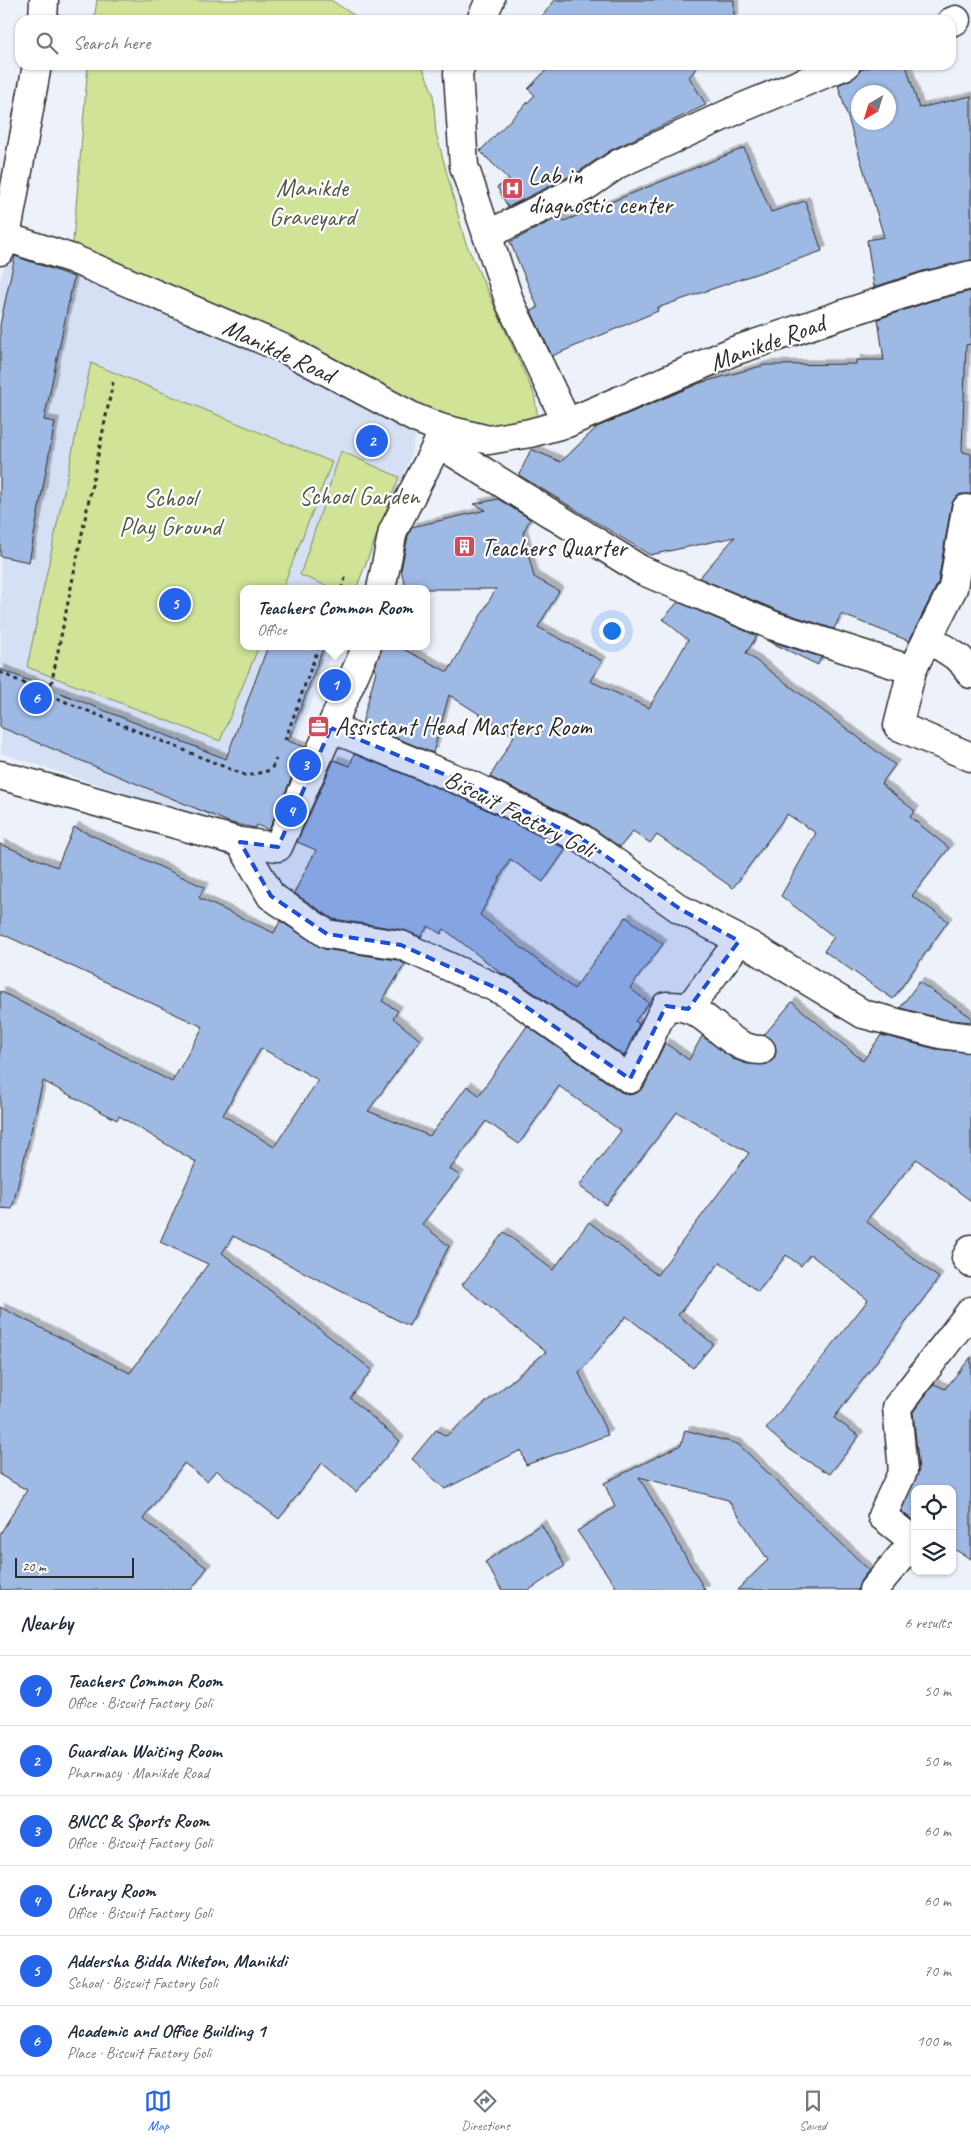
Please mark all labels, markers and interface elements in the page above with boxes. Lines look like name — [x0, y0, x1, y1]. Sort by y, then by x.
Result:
search box — [15, 15, 956, 70]
icon: search — [33, 29, 61, 57]
text: Search here — [73, 31, 150, 55]
north arrow — [851, 85, 896, 130]
place label: Lab in diagnostic center — [528, 160, 675, 221]
park label: Manikde Graveyard — [269, 172, 359, 233]
hospital icon: Lab in diagnostic center — [500, 177, 524, 201]
street label: Manikde Road — [706, 306, 833, 378]
street label: Manikde Road — [218, 311, 343, 392]
pin: 2 — [356, 422, 388, 460]
park label: School Garden — [299, 480, 421, 512]
park label: School Play Ground — [119, 482, 225, 543]
place label: Teachers Quarter — [481, 532, 630, 564]
building icon: Teachers Quarter — [453, 535, 477, 559]
pin: 5 — [159, 585, 191, 623]
popup — [240, 585, 430, 650]
text: Teachers Common Room — [257, 596, 413, 620]
your location — [599, 618, 625, 644]
text: Office — [257, 620, 287, 640]
pin: 1 — [319, 666, 351, 704]
pin: 6 — [20, 679, 52, 717]
place label: Assistant Head Masters Room — [335, 711, 593, 743]
office icon: Assistant Head Masters Room — [307, 714, 331, 738]
pin: 3 — [289, 746, 321, 784]
street label: Biscuit Factory Goli — [439, 762, 603, 867]
pin: 4 — [275, 792, 307, 830]
map controls — [911, 1485, 956, 1575]
button: locate — [911, 1485, 956, 1530]
button: layers — [911, 1530, 956, 1575]
scale bar — [15, 1555, 134, 1578]
text: 20 m — [22, 1558, 46, 1575]
text: Nearby — [20, 1610, 73, 1636]
text: 6 results — [904, 1613, 951, 1633]
text: Teachers Common Room — [67, 1669, 222, 1693]
text: 1 — [32, 1681, 40, 1701]
text: 50 m — [924, 1681, 951, 1701]
text: Office · Biscuit Factory Goli — [67, 1693, 212, 1713]
text: Guardian Waiting Room — [67, 1739, 221, 1763]
text: 2 — [32, 1751, 40, 1771]
text: 50 m — [924, 1751, 951, 1771]
text: Pharmacy · Manikde Road — [67, 1763, 209, 1783]
text: BNCC & Sports Room — [67, 1809, 209, 1833]
text: 3 — [32, 1821, 40, 1841]
text: 60 m — [924, 1821, 951, 1841]
text: Office · Biscuit Factory Goli — [67, 1833, 212, 1853]
text: Library Room — [67, 1879, 156, 1903]
text: 4 — [32, 1891, 40, 1911]
text: 60 m — [924, 1891, 951, 1911]
text: Office · Biscuit Factory Goli — [67, 1903, 212, 1923]
text: Addersha Bidda Niketon, Manikdi — [67, 1949, 287, 1973]
text: 5 — [33, 1961, 39, 1981]
text: 70 m — [924, 1961, 951, 1981]
text: School · Biscuit Factory Goli — [67, 1973, 217, 1993]
text: Academic and Office Building 1 — [67, 2019, 266, 2043]
text: 6 — [32, 2031, 40, 2051]
text: 100 m — [917, 2031, 951, 2051]
text: Place · Biscuit Factory Goli — [67, 2043, 211, 2063]
tab: Map — [144, 2087, 172, 2134]
tab: Directions — [461, 2087, 510, 2134]
tab: Saved — [799, 2087, 827, 2134]

